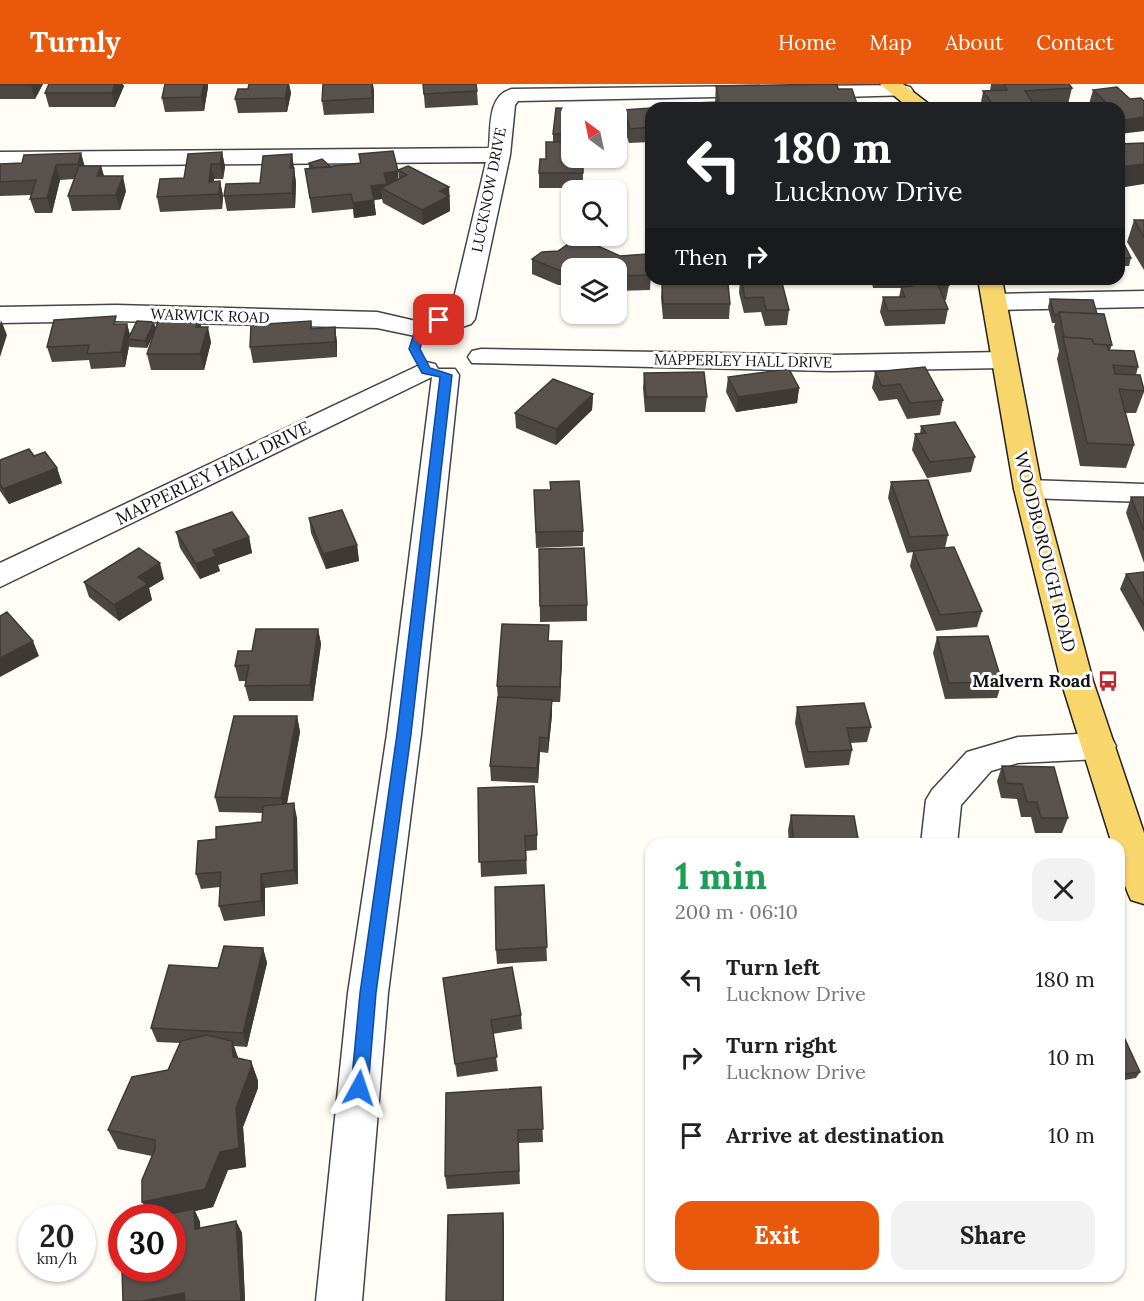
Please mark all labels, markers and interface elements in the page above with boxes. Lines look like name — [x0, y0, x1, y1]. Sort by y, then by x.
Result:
text: Turnly — [30, 24, 121, 60]
text: Home — [778, 29, 836, 56]
text: Map — [869, 29, 912, 56]
text: About — [945, 29, 1003, 56]
text: Contact — [1036, 29, 1114, 56]
north arrow — [561, 102, 627, 168]
map controls — [561, 102, 627, 324]
text: 180 m — [774, 121, 891, 175]
street label: LUCKNOW DRIVE — [467, 126, 510, 254]
icon: left — [675, 126, 753, 204]
text: Lucknow Drive — [774, 174, 963, 208]
button: search — [561, 180, 627, 246]
icon: right — [740, 240, 773, 273]
text: Then — [675, 243, 728, 271]
button: layers — [561, 258, 627, 324]
pin — [413, 294, 464, 345]
icon: arrive — [422, 303, 455, 336]
street label: WARWICK ROAD — [150, 304, 270, 327]
street label: MAPPERLEY HALL DRIVE — [654, 349, 832, 372]
street label: MAPPERLEY HALL DRIVE — [112, 415, 314, 530]
street label: WOODBOROUGH ROAD — [1009, 449, 1082, 655]
place label: Malvern Road — [972, 669, 1091, 692]
bus stop icon: Malvern Road — [1096, 669, 1120, 693]
text: 1 min — [675, 853, 767, 899]
button: close — [1032, 858, 1095, 921]
text: 200 m · 06:10 — [675, 899, 798, 924]
text: Turn left — [726, 953, 820, 981]
icon: left — [675, 963, 708, 996]
text: 180 m — [1036, 965, 1095, 993]
text: Lucknow Drive — [726, 981, 866, 1006]
text: Turn right — [726, 1031, 837, 1059]
icon: right — [675, 1041, 708, 1074]
text: 10 m — [1048, 1043, 1095, 1071]
position arrow — [327, 1056, 391, 1120]
text: Lucknow Drive — [726, 1059, 866, 1084]
icon: arrive — [675, 1119, 708, 1152]
text: Arrive at destination — [726, 1121, 944, 1149]
text: 10 m — [1048, 1121, 1095, 1149]
button: Exit — [675, 1201, 879, 1270]
button: Share — [891, 1201, 1095, 1270]
speed limit sign: 30 — [108, 1204, 186, 1282]
text: 20 — [39, 1217, 75, 1255]
text: km/h — [37, 1249, 77, 1268]

